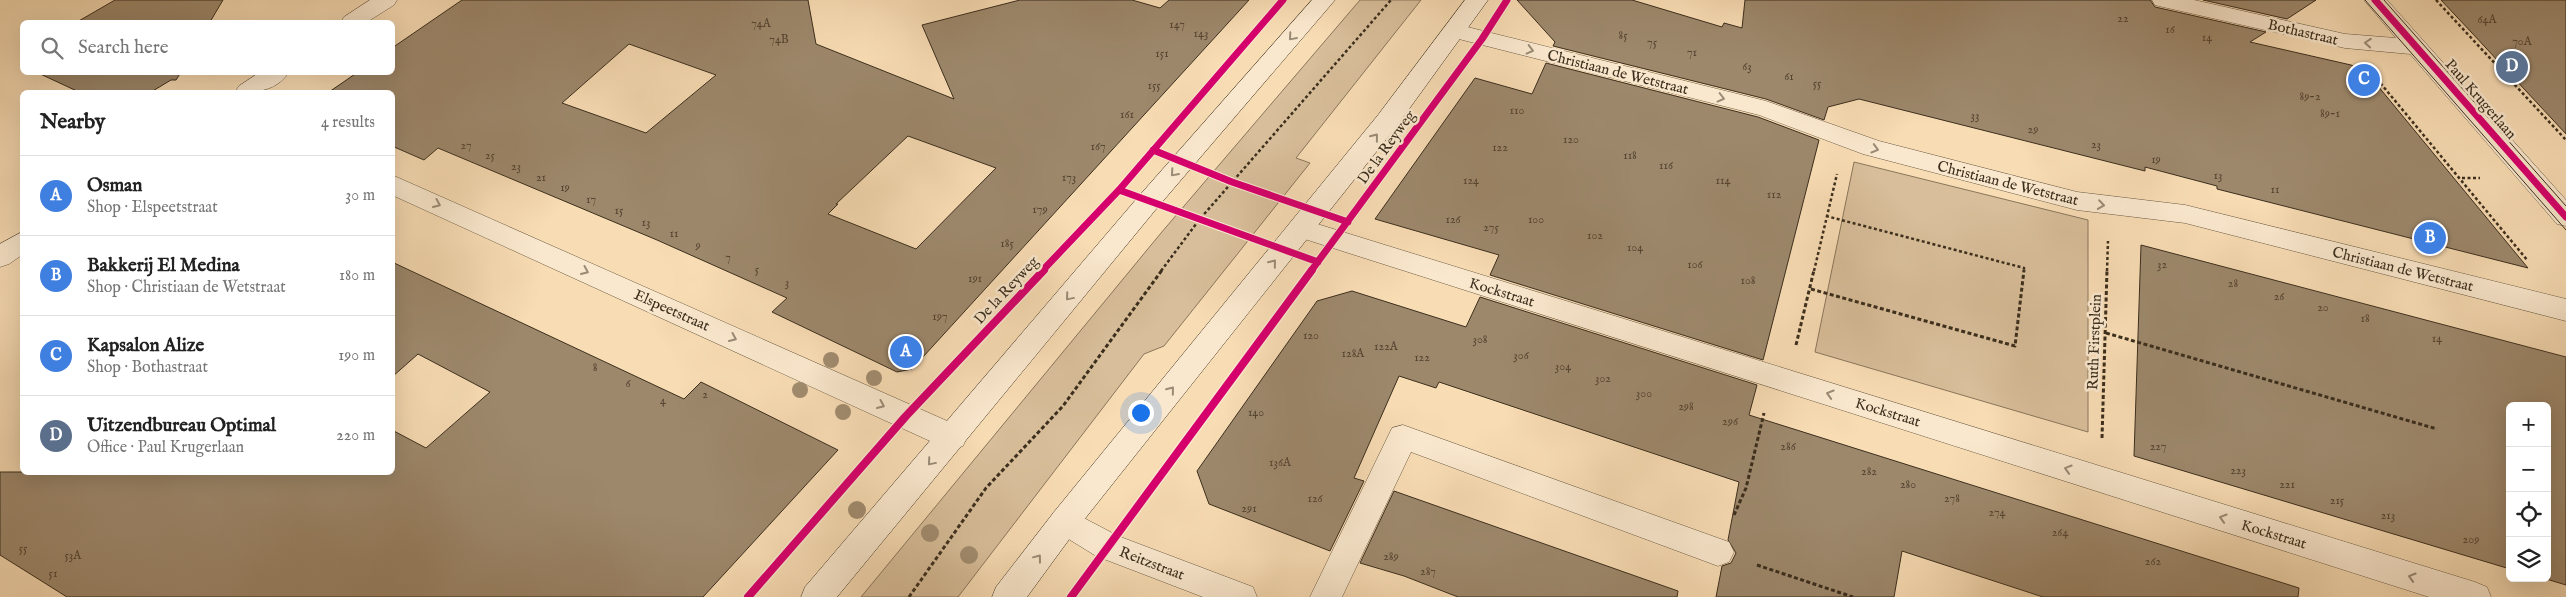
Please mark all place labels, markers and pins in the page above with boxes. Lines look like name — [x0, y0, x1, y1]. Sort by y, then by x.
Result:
pin: D — [2496, 48, 2528, 86]
pin: C — [2348, 61, 2380, 99]
pin: B — [2414, 219, 2446, 257]
pin: A — [890, 333, 922, 371]

